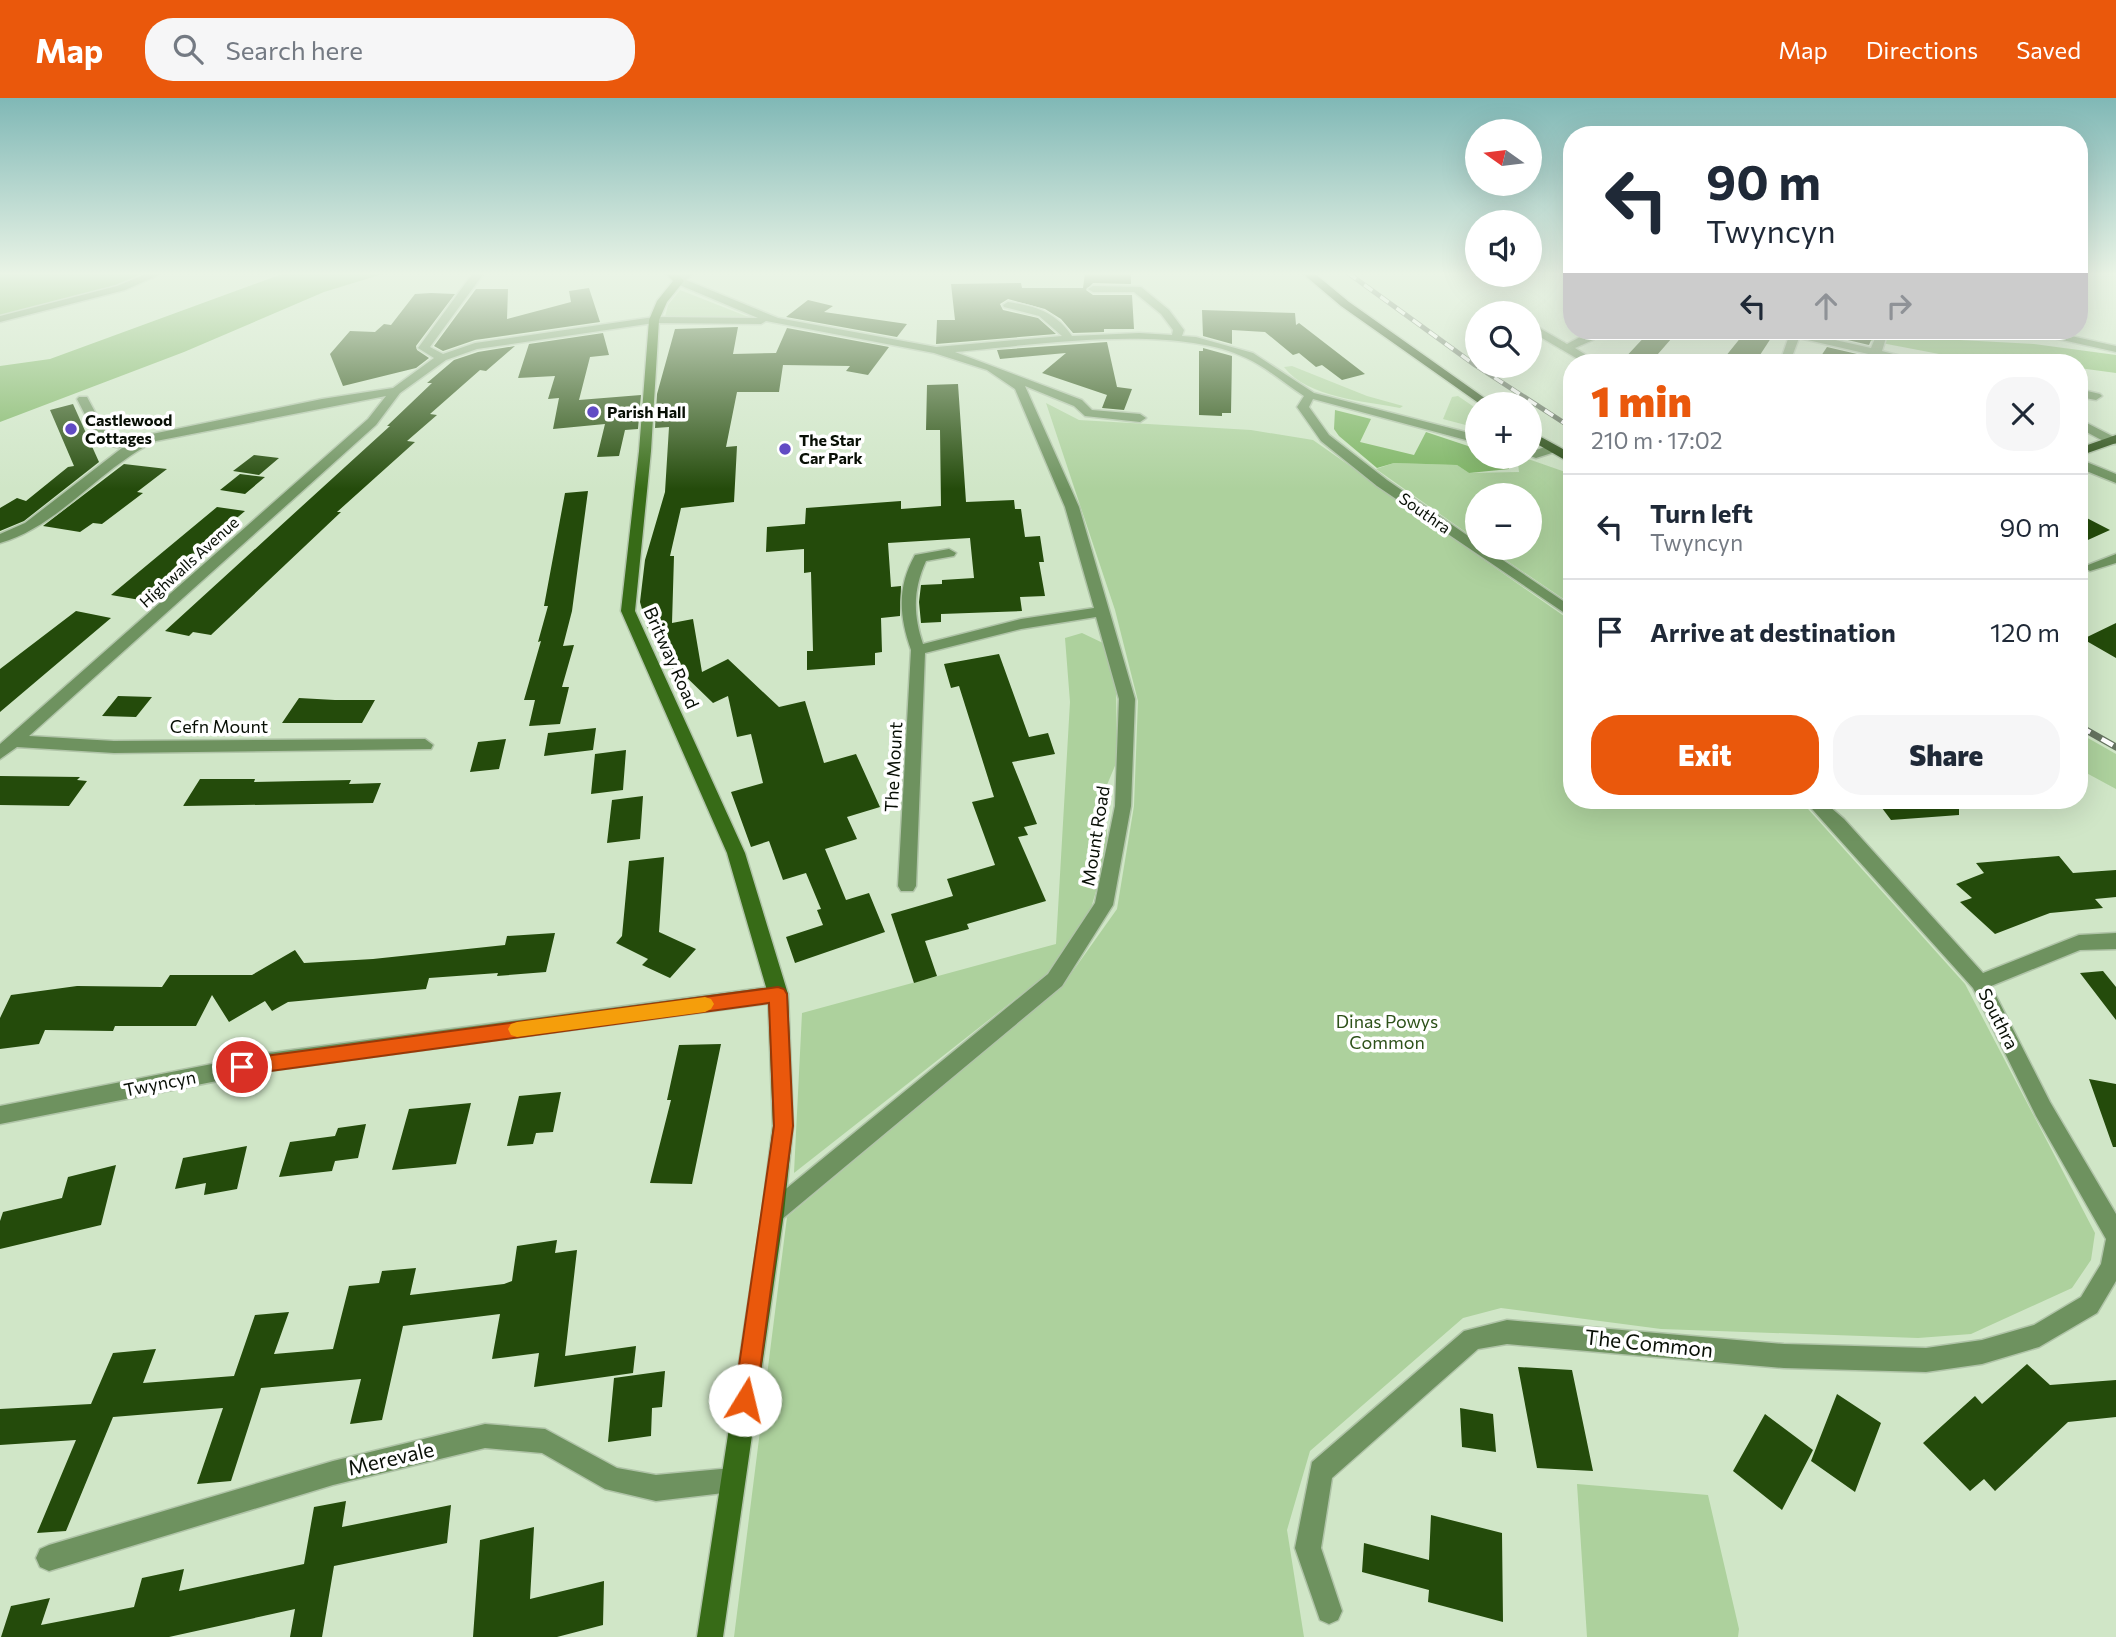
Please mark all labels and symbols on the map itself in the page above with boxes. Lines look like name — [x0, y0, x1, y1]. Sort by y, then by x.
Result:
north arrow — [1465, 119, 1542, 196]
place label: Parish Hall — [607, 402, 686, 421]
marker: Parish Hall — [585, 404, 601, 420]
place label: Castlewood Cottages — [85, 410, 172, 447]
marker: Castlewood Cottages — [63, 421, 79, 437]
place label: The Star Car Park — [799, 430, 863, 467]
marker: The Star Car Park — [777, 441, 793, 457]
street label: Southra — [1396, 488, 1455, 537]
street label: Highwalls Avenue — [135, 512, 242, 611]
street label: Britway Road — [640, 603, 704, 712]
street label: Cefn Mount — [170, 715, 268, 737]
street label: The Mount — [880, 721, 906, 813]
street label: Mount Road — [1076, 784, 1114, 888]
street label: Southra — [1974, 984, 2024, 1053]
park label: Dinas Powys Common — [1336, 1010, 1438, 1053]
pin — [212, 1037, 272, 1097]
street label: Twyncyn — [122, 1065, 198, 1101]
street label: The Common — [1584, 1323, 1714, 1362]
position arrow — [708, 1363, 782, 1437]
street label: Merevale — [345, 1435, 436, 1480]

